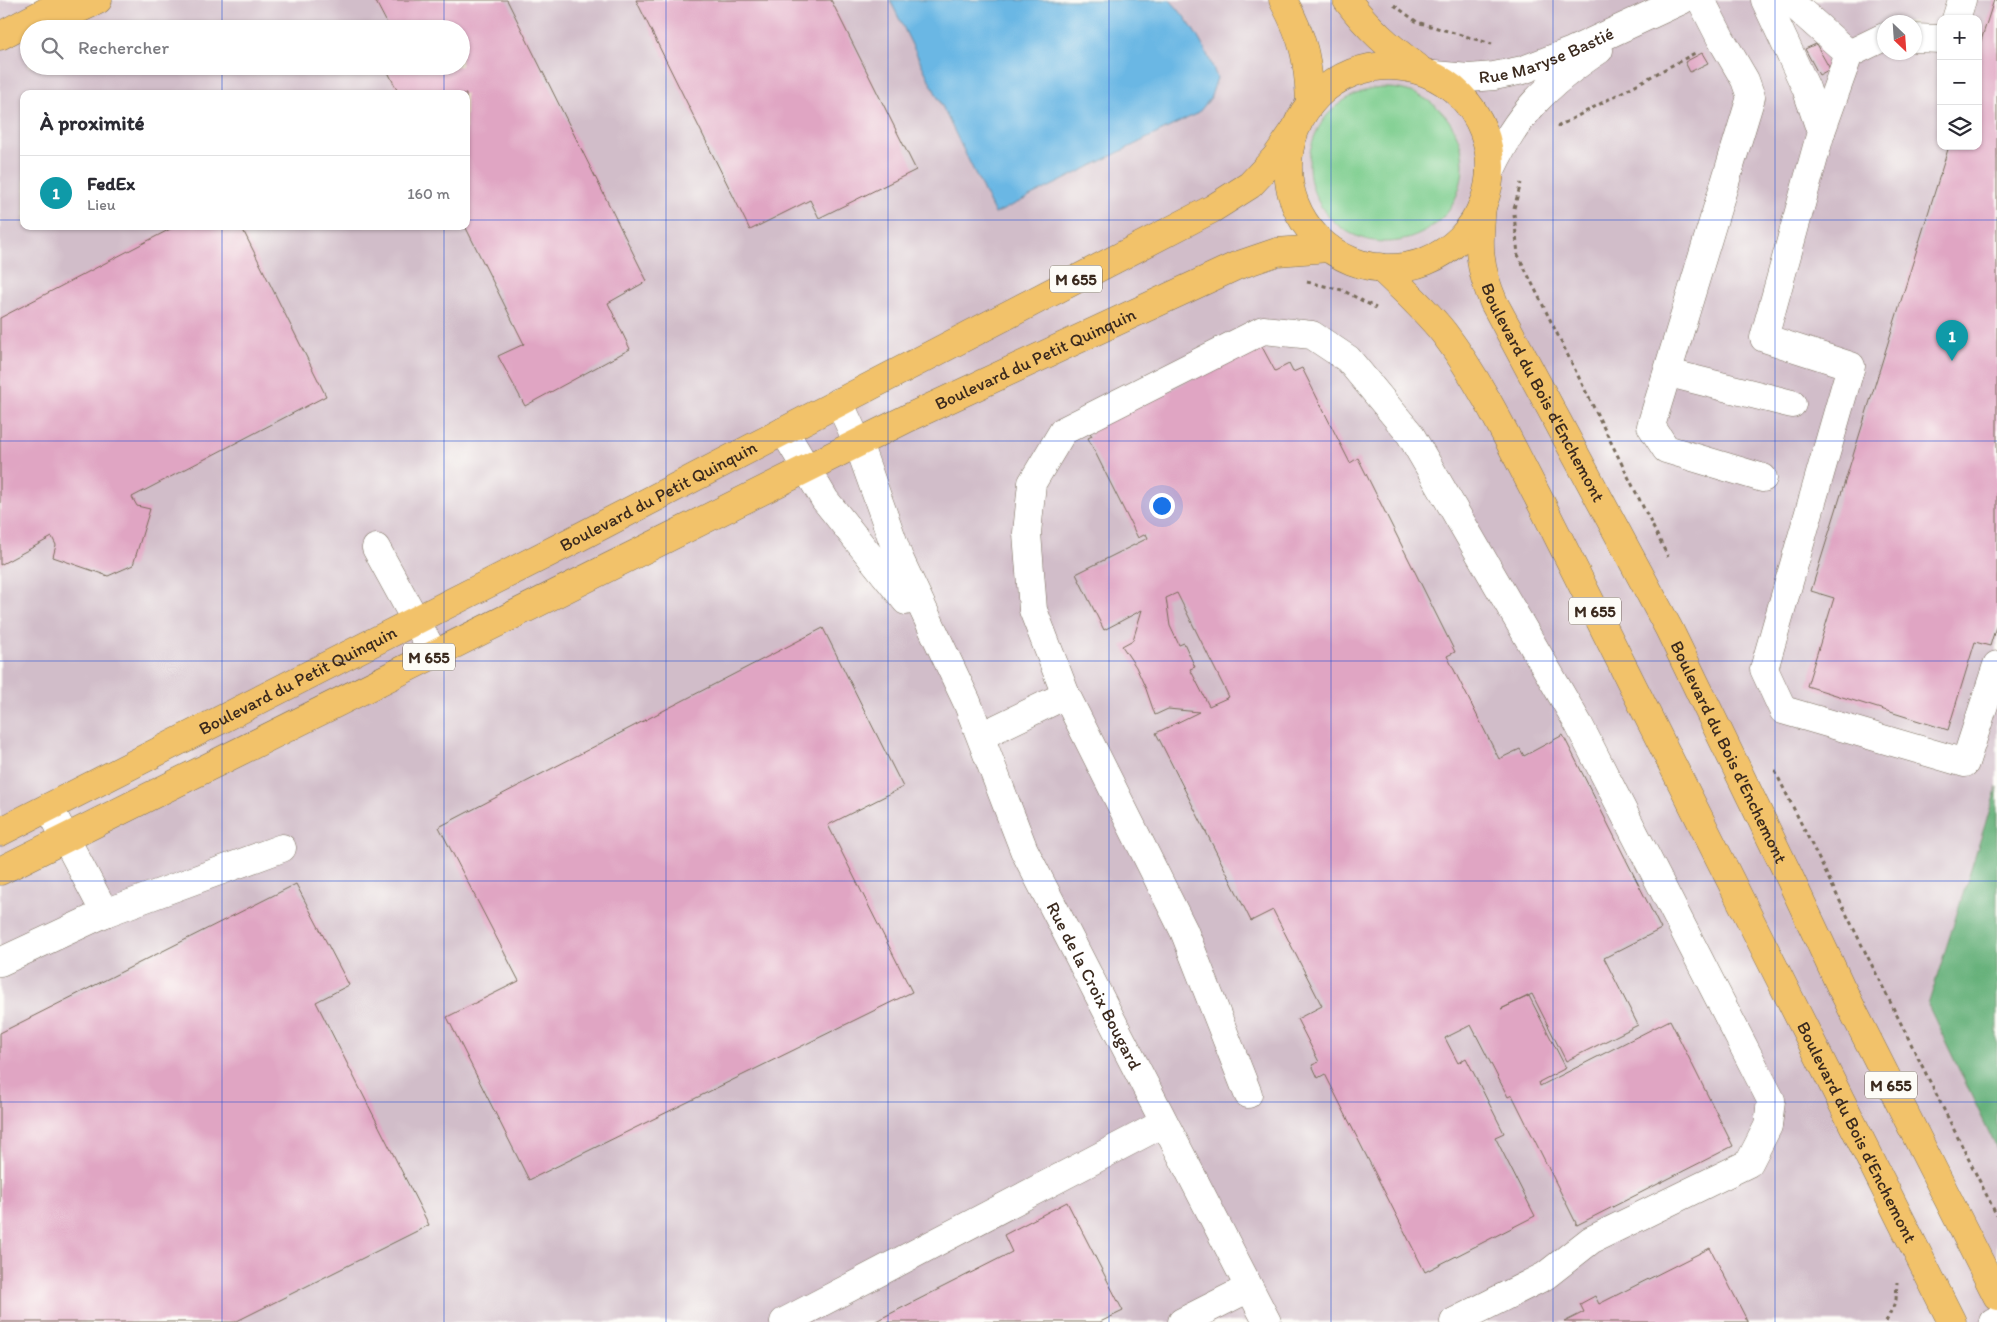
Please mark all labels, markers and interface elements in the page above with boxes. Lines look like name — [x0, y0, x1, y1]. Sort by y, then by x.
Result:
north arrow — [1877, 15, 1922, 60]
map controls — [1937, 15, 1982, 150]
button: + — [1937, 15, 1982, 60]
search box — [20, 20, 470, 75]
street label: Rue Maryse Bastié — [1478, 22, 1617, 88]
icon: search — [38, 34, 66, 62]
text: Rechercher — [78, 36, 169, 59]
button: − — [1937, 60, 1982, 105]
button: layers — [1937, 105, 1982, 150]
text: À proximité — [40, 110, 145, 135]
text: FedEx — [87, 172, 135, 195]
text: 1 — [52, 184, 60, 203]
text: 160 m — [407, 184, 450, 203]
text: Lieu — [87, 195, 116, 214]
road number: M 655 — [1050, 266, 1102, 292]
street label: Boulevard du Bois d'Enchemont — [1476, 280, 1610, 506]
street label: Boulevard du Petit Quinquin — [931, 303, 1139, 415]
pin: 1 — [1936, 320, 1968, 361]
street label: Boulevard du Petit Quinquin — [556, 436, 761, 556]
your location — [1149, 493, 1175, 519]
road number: M 655 — [1569, 598, 1621, 624]
street label: Boulevard du Petit Quinquin — [195, 621, 400, 740]
street label: Boulevard du Bois d'Enchemont — [1665, 637, 1792, 867]
road number: M 655 — [403, 644, 455, 670]
street label: Rue de la Croix Bougard — [1042, 898, 1146, 1074]
street label: Boulevard du Bois d'Enchemont — [1792, 1018, 1922, 1247]
road number: M 655 — [1865, 1072, 1917, 1098]

